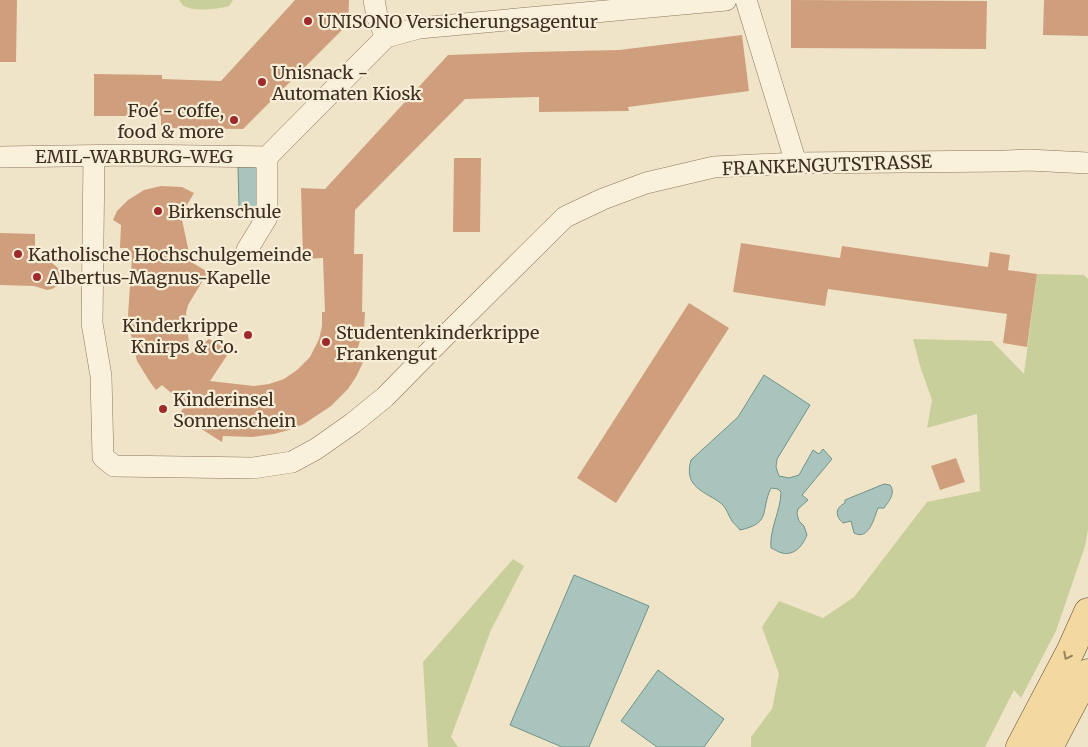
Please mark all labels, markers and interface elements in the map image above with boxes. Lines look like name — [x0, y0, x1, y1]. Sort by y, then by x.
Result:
place label: UNISONO Versicherungsagentur — [318, 10, 598, 33]
marker: UNISONO Versicherungsagentur — [302, 15, 314, 27]
place label: Unisnack - Automaten Kiosk — [271, 61, 422, 105]
marker: Unisnack - Automaten Kiosk — [256, 76, 268, 88]
place label: Foé - coffe, food & more — [117, 99, 224, 143]
marker: Foé - coffe, food & more — [228, 114, 240, 126]
street label: EMIL-WARBURG-WEG — [35, 145, 233, 168]
street label: FRANKENGUTSTRASSE — [722, 150, 933, 180]
place label: Birkenschule — [168, 200, 281, 223]
marker: Birkenschule — [152, 205, 164, 217]
place label: Katholische Hochschulgemeinde — [28, 243, 311, 266]
marker: Katholische Hochschulgemeinde — [12, 248, 24, 260]
place label: Albertus-Magnus-Kapelle — [46, 266, 270, 289]
marker: Albertus-Magnus-Kapelle — [31, 271, 43, 283]
place label: Kinderkrippe Knirps & Co. — [122, 314, 238, 358]
place label: Studentenkinderkrippe Frankengut — [336, 321, 539, 365]
marker: Kinderkrippe Knirps & Co. — [242, 329, 254, 341]
marker: Studentenkinderkrippe Frankengut — [320, 336, 332, 348]
place label: Kinderinsel Sonnenschein — [173, 388, 296, 432]
marker: Kinderinsel Sonnenschein — [157, 403, 169, 415]
one-way arrow — [1063, 651, 1073, 660]

